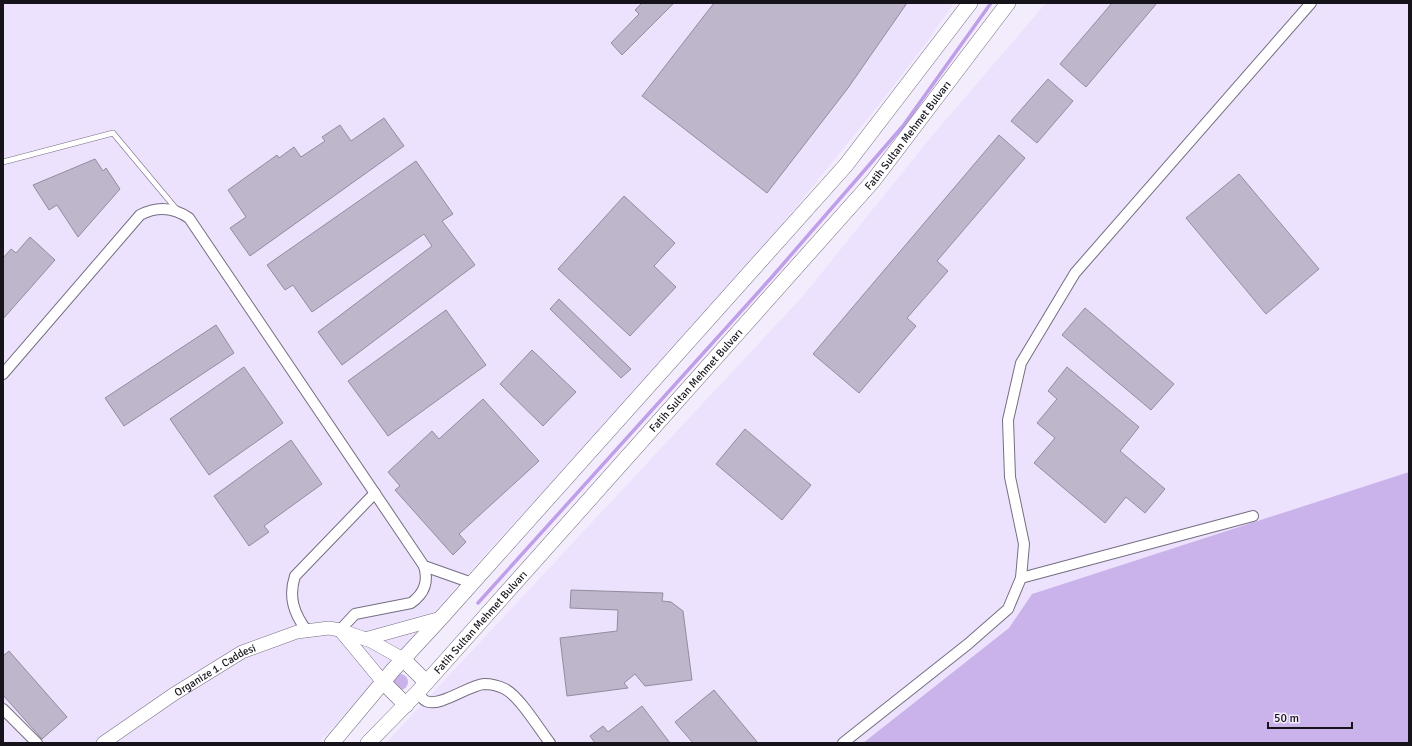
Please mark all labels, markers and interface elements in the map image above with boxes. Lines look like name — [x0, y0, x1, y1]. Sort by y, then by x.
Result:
street label: Fatih Sultan Mehmet Bulvarı — [862, 78, 954, 193]
street label: Fatih Sultan Mehmet Bulvarı — [647, 326, 745, 435]
street label: Fatih Sultan Mehmet Bulvarı — [431, 568, 530, 677]
street label: Organize 1. Caddesi — [172, 642, 258, 699]
scale bar — [1268, 704, 1352, 730]
text: 50 m — [1274, 711, 1299, 726]

